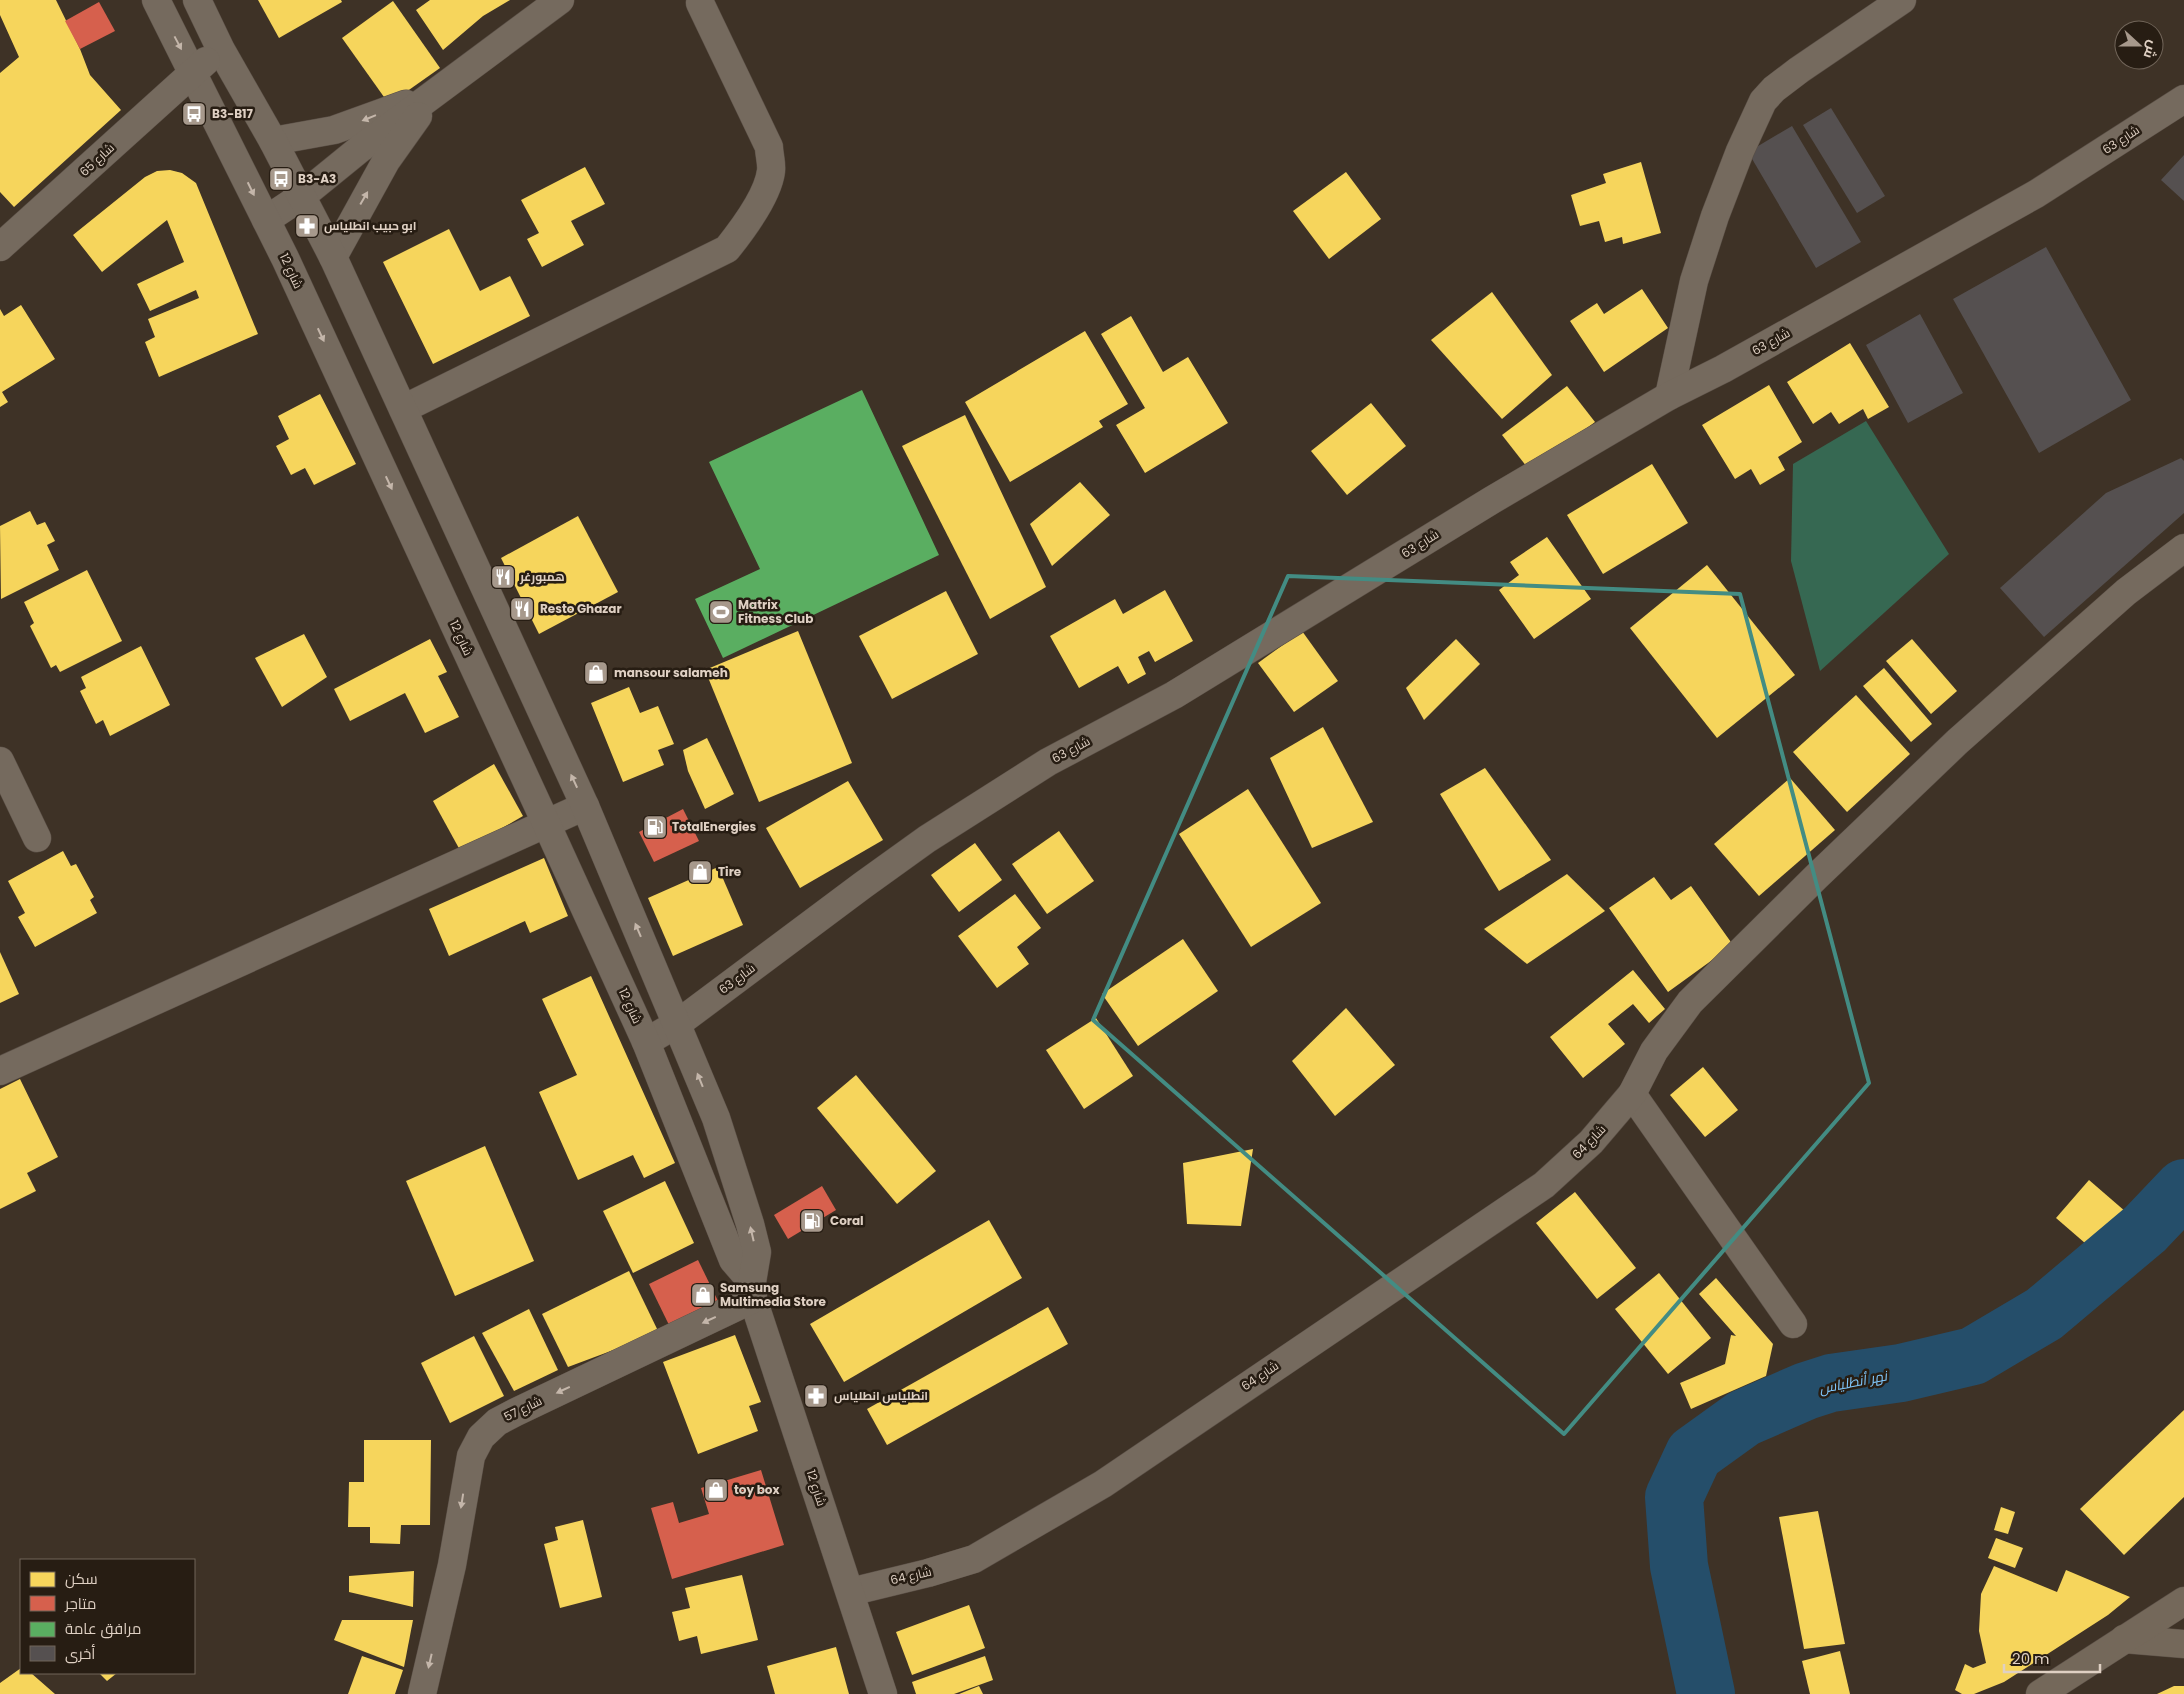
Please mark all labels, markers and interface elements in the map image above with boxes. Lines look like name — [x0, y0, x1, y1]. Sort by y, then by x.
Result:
north arrow — [2114, 20, 2164, 70]
one-way arrow — [174, 36, 182, 50]
text: ش — [2139, 38, 2164, 62]
bus stop icon: B3-B17 — [181, 101, 207, 127]
place label: B3-B17 — [212, 105, 254, 122]
one-way arrow — [361, 114, 376, 122]
street label: شارع 63 — [2099, 121, 2143, 158]
street label: شارع 65 — [76, 139, 118, 180]
bus stop icon: B3-A3 — [268, 166, 294, 192]
place label: B3-A3 — [298, 170, 336, 187]
one-way arrow — [247, 181, 255, 196]
one-way arrow — [359, 192, 368, 205]
pharmacy icon: ابو حبيب انطلياس — [294, 213, 320, 239]
place label: ابو حبيب انطلياس — [324, 217, 416, 234]
street label: شارع 12 — [276, 250, 307, 291]
street label: شارع 63 — [1749, 324, 1793, 359]
one-way arrow — [317, 328, 325, 342]
one-way arrow — [385, 476, 393, 490]
street label: شارع 63 — [1398, 525, 1442, 562]
restaurant icon: همبورغر — [490, 564, 516, 590]
place label: همبورغر — [519, 568, 565, 585]
restaurant icon: Resto Ghazar — [509, 596, 535, 622]
place label: Matrix Fitness Club — [738, 596, 813, 627]
sports icon: Matrix Fitness Club — [708, 599, 734, 625]
place label: Resto Ghazar — [540, 600, 622, 617]
street label: شارع 12 — [446, 617, 477, 658]
shop icon: mansour salameh — [583, 660, 609, 686]
place label: mansour salameh — [614, 664, 728, 681]
street label: شارع 63 — [1049, 732, 1093, 767]
one-way arrow — [570, 774, 578, 788]
fuel station icon: TotalEnergies — [642, 814, 668, 840]
place label: TotalEnergies — [672, 818, 756, 835]
shop icon: Tire — [687, 859, 713, 885]
place label: Tire — [718, 863, 742, 880]
one-way arrow — [633, 923, 641, 937]
street label: شارع 63 — [715, 959, 758, 998]
street label: شارع 12 — [615, 985, 646, 1026]
one-way arrow — [696, 1073, 704, 1087]
street label: شارع 64 — [1568, 1121, 1609, 1163]
fuel station icon: Coral — [799, 1208, 825, 1234]
place label: Coral — [830, 1212, 864, 1229]
one-way arrow — [748, 1226, 756, 1241]
place label: Samsung Multimedia Store — [720, 1279, 827, 1310]
shop icon: Samsung Multimedia Store — [690, 1282, 716, 1308]
one-way arrow — [702, 1317, 716, 1325]
street label: شارع 64 — [1238, 1357, 1282, 1394]
water label: نهر أنطلياس — [1817, 1365, 1890, 1398]
pharmacy icon: انطلياس انطلياس — [803, 1383, 829, 1409]
one-way arrow — [555, 1386, 570, 1394]
place label: انطلياس انطلياس — [834, 1387, 928, 1404]
street label: شارع 57 — [501, 1392, 545, 1425]
street label: شارع 12 — [803, 1468, 830, 1508]
shop icon: toy box — [703, 1477, 729, 1503]
place label: toy box — [734, 1481, 780, 1498]
one-way arrow — [458, 1494, 466, 1510]
legend — [20, 1559, 195, 1674]
street label: شارع 64 — [889, 1563, 933, 1588]
text: سكن — [65, 1568, 98, 1589]
text: متاجر — [64, 1593, 96, 1614]
text: مرافق عامة — [65, 1618, 141, 1639]
scale bar — [2004, 1642, 2100, 1674]
text: أخرى — [65, 1643, 95, 1664]
text: 20 m — [2012, 1648, 2050, 1669]
one-way arrow — [426, 1653, 434, 1668]

